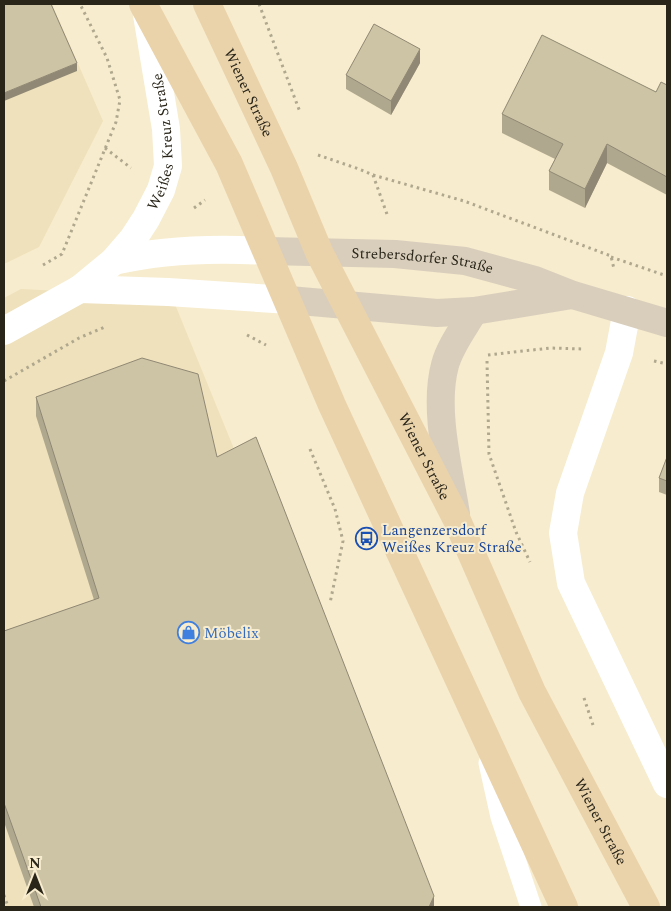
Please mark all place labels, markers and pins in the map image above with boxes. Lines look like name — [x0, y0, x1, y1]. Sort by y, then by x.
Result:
place label: Langenzersdorf Weißes Kreuz Straße — [382, 519, 522, 559]
bus stop icon: Langenzersdorf Weißes Kreuz Straße — [354, 527, 378, 551]
shop icon: Möbelix — [176, 621, 200, 645]
place label: Möbelix — [204, 622, 259, 645]

